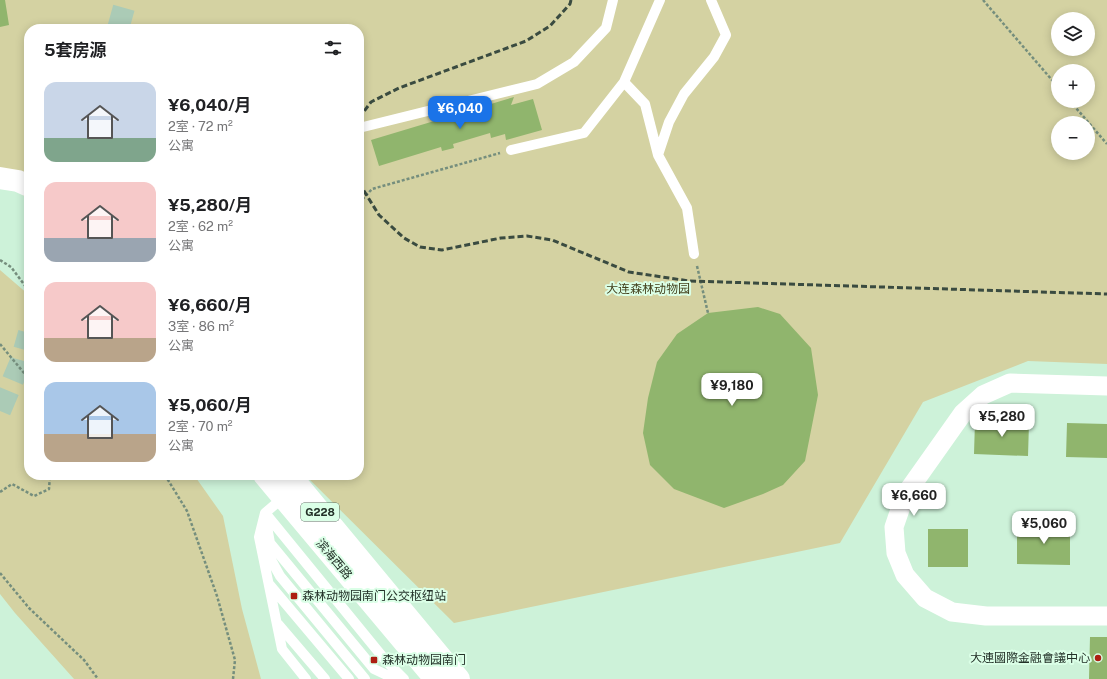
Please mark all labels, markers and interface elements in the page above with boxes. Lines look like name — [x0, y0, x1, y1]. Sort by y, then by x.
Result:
map controls — [1051, 12, 1095, 160]
button: layers — [1051, 12, 1095, 56]
icon: filters — [322, 37, 344, 59]
text: 5套房源 — [44, 40, 106, 60]
button: + — [1051, 64, 1095, 108]
text: ¥6,040/月 — [168, 95, 252, 115]
pin: ¥6,040 — [427, 96, 493, 130]
icon: home — [76, 98, 124, 146]
text: ¥6,040 — [437, 101, 483, 116]
button: − — [1051, 116, 1095, 160]
text: 2室 · 72 m² — [168, 119, 233, 134]
text: 公寓 — [168, 138, 194, 153]
text: ¥5,280/月 — [168, 195, 252, 215]
icon: home — [76, 198, 124, 246]
text: 2室 · 62 m² — [168, 219, 233, 234]
text: 公寓 — [168, 238, 194, 253]
park label: 大连森林动物园 — [606, 282, 690, 296]
text: ¥6,660/月 — [168, 295, 252, 315]
icon: home — [76, 298, 124, 346]
text: 3室 · 86 m² — [168, 319, 234, 334]
text: 公寓 — [168, 338, 194, 353]
pin: ¥9,180 — [699, 373, 765, 407]
text: ¥9,180 — [710, 378, 754, 393]
text: ¥5,060/月 — [168, 395, 252, 415]
icon: home — [76, 398, 124, 446]
pin: ¥5,280 — [969, 404, 1035, 438]
text: ¥5,280 — [979, 409, 1025, 424]
text: 2室 · 70 m² — [168, 419, 233, 434]
text: 公寓 — [168, 438, 194, 453]
pin: ¥6,660 — [881, 483, 947, 517]
text: ¥6,660 — [891, 488, 937, 503]
road number: G228 — [301, 503, 339, 521]
pin: ¥5,060 — [1011, 511, 1077, 545]
text: ¥5,060 — [1021, 516, 1067, 531]
street label: 滨海西路 — [313, 536, 355, 582]
place label: 森林动物园南门公交枢纽站 — [302, 589, 446, 603]
marker: 森林动物园南门公交枢纽站 — [289, 591, 299, 601]
place label: 大連國際金融會議中心 — [970, 651, 1090, 665]
place label: 森林动物园南门 — [382, 653, 466, 667]
marker: 大連國際金融會議中心 — [1093, 653, 1103, 663]
marker: 森林动物园南门 — [369, 655, 379, 665]

